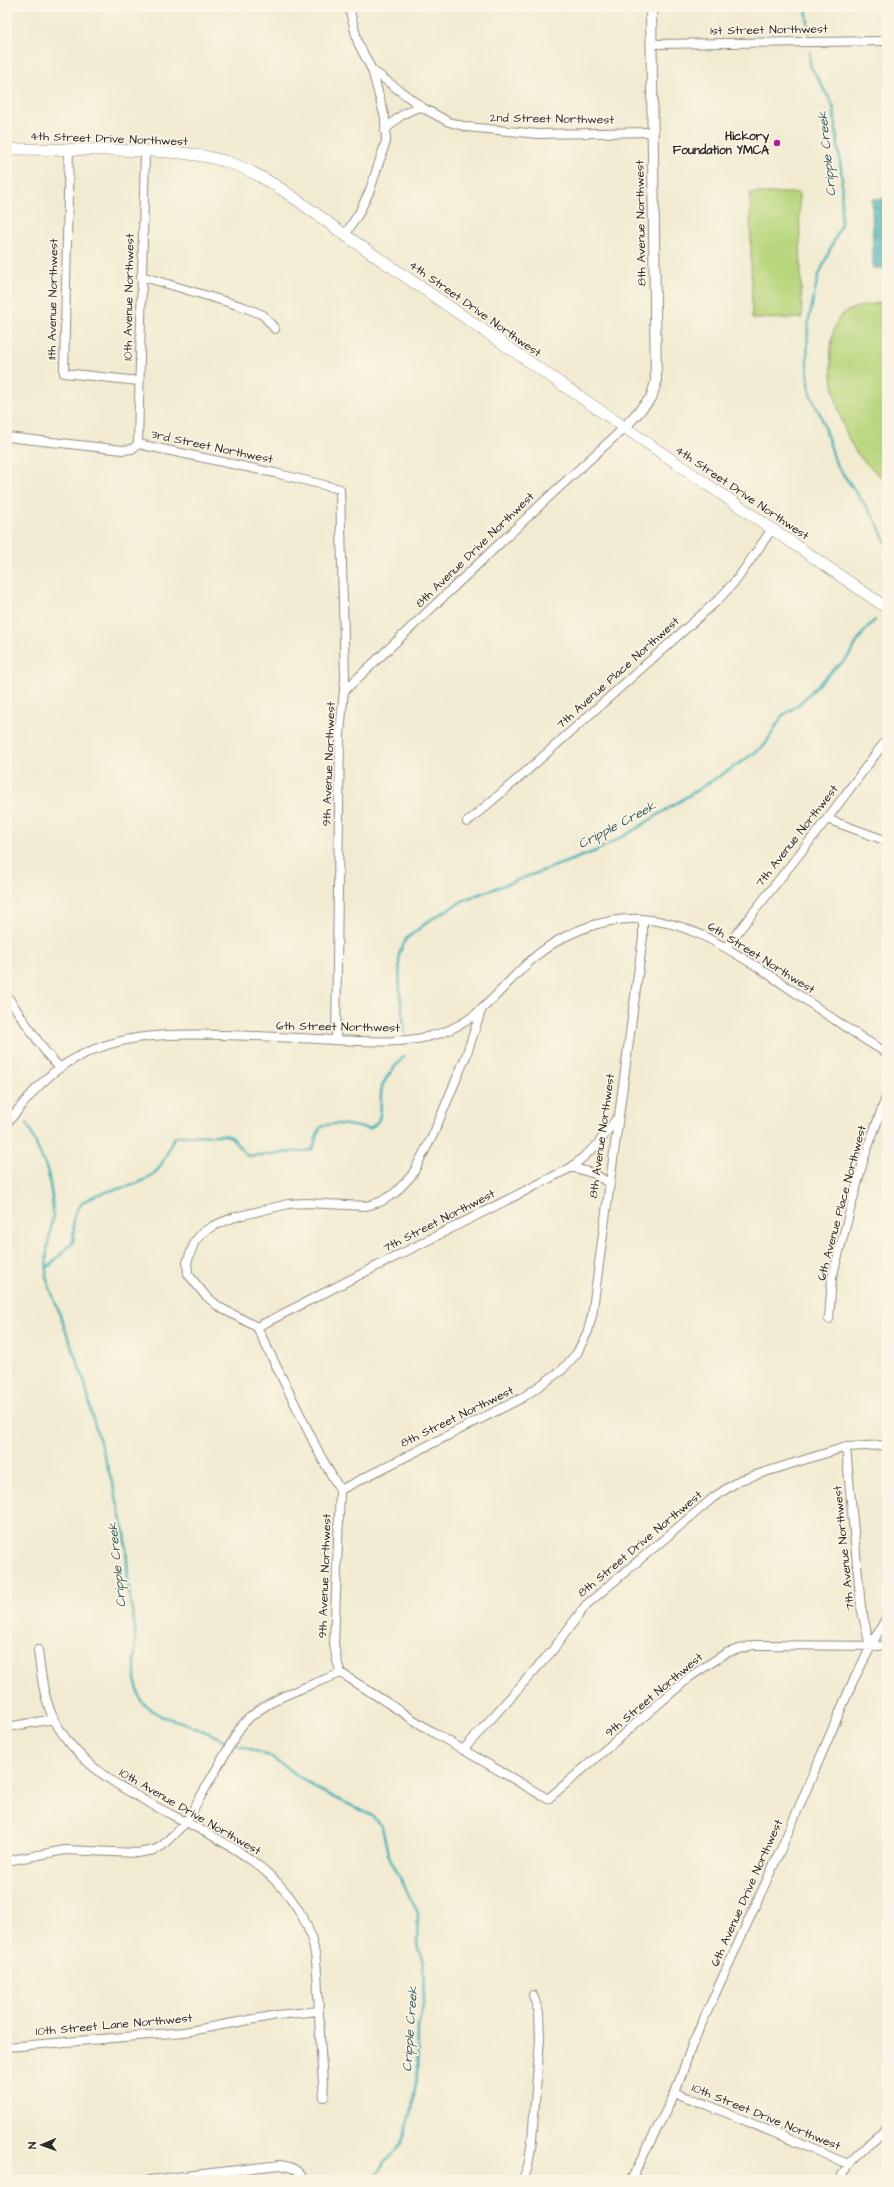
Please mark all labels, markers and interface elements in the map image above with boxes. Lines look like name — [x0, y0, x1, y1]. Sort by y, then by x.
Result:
street label: 1st Street Northwest — [710, 20, 828, 40]
street label: 2nd Street Northwest — [490, 109, 614, 129]
water label: Cripple Creek — [813, 110, 840, 197]
street label: 4th Street Drive Northwest — [30, 128, 188, 150]
place label: Hickory Foundation YMCA — [673, 128, 769, 159]
marker: Hickory Foundation YMCA — [772, 138, 782, 148]
street label: 8th Avenue Northwest — [631, 160, 651, 286]
street label: 10th Avenue Northwest — [119, 233, 139, 361]
street label: 11th Avenue Northwest — [43, 238, 63, 360]
street label: 4th Street Drive Northwest — [405, 257, 545, 361]
street label: 3rd Street Northwest — [149, 426, 275, 468]
street label: 4th Street Drive Northwest — [672, 442, 812, 544]
street label: 8th Avenue Drive Northwest — [412, 488, 538, 612]
street label: 7th Avenue Place Northwest — [553, 613, 683, 733]
street label: 9th Avenue Northwest — [318, 701, 340, 827]
street label: 7th Avenue Northwest — [752, 781, 842, 891]
water label: Cripple Creek — [575, 797, 660, 853]
street label: 6th Street Northwest — [704, 918, 818, 998]
street label: 6th Street Northwest — [276, 1017, 400, 1037]
street label: 8th Avenue Northwest — [585, 1072, 619, 1200]
street label: 6th Avenue Place Northwest — [813, 1123, 871, 1283]
street label: 7th Street Northwest — [380, 1185, 498, 1257]
street label: 8th Street Northwest — [398, 1382, 517, 1452]
street label: 7th Avenue Northwest — [829, 1485, 859, 1611]
street label: 8th Street Drive Northwest — [574, 1487, 706, 1601]
street label: 9th Avenue Northwest — [314, 1513, 336, 1639]
water label: Cripple Creek — [103, 1521, 130, 1608]
street label: 9th Street Northwest — [601, 1649, 707, 1741]
street label: 10th Avenue Drive Northwest — [116, 1764, 264, 1860]
street label: 6th Avenue Drive Northwest — [707, 1817, 787, 1969]
water label: Cripple Creek — [398, 1985, 422, 2072]
street label: 10th Street Lane Northwest — [35, 2010, 193, 2040]
street label: 10th Street Drive Northwest — [689, 2079, 843, 2155]
north arrow — [22, 2125, 62, 2165]
text: N — [25, 2142, 40, 2149]

